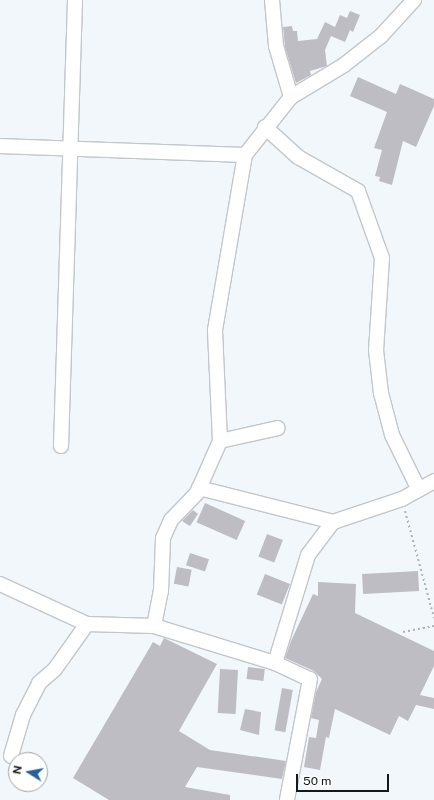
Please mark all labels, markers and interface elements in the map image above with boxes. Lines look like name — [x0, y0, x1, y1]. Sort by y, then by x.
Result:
north arrow — [8, 752, 48, 792]
text: N — [10, 765, 24, 775]
scale bar — [298, 766, 391, 792]
text: 50 m — [303, 774, 331, 788]

